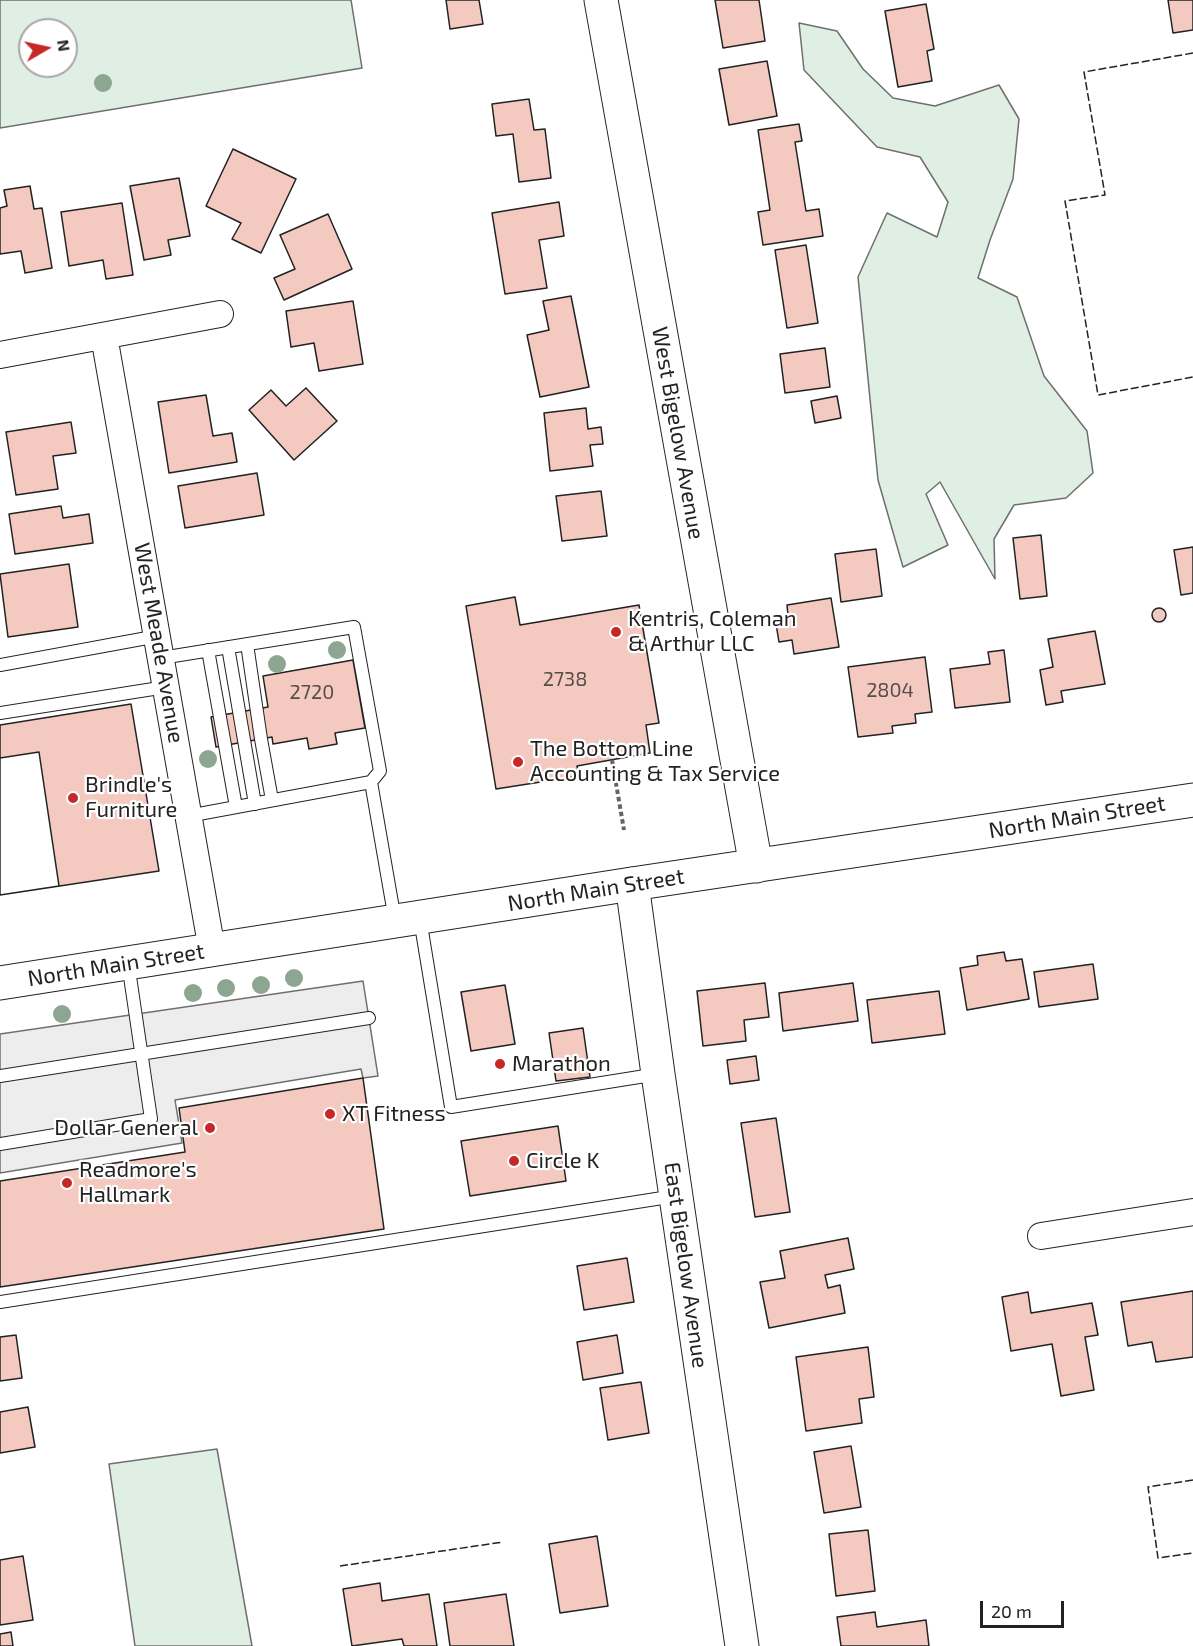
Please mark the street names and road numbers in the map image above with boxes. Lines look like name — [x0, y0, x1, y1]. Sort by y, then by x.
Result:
street label: West Bigelow Avenue — [646, 325, 710, 541]
street label: West Meade Avenue — [128, 541, 190, 745]
street label: North Main Street — [987, 790, 1167, 844]
street label: North Main Street — [506, 863, 686, 917]
street label: North Main Street — [26, 938, 206, 992]
street label: East Bigelow Avenue — [658, 1160, 714, 1370]

